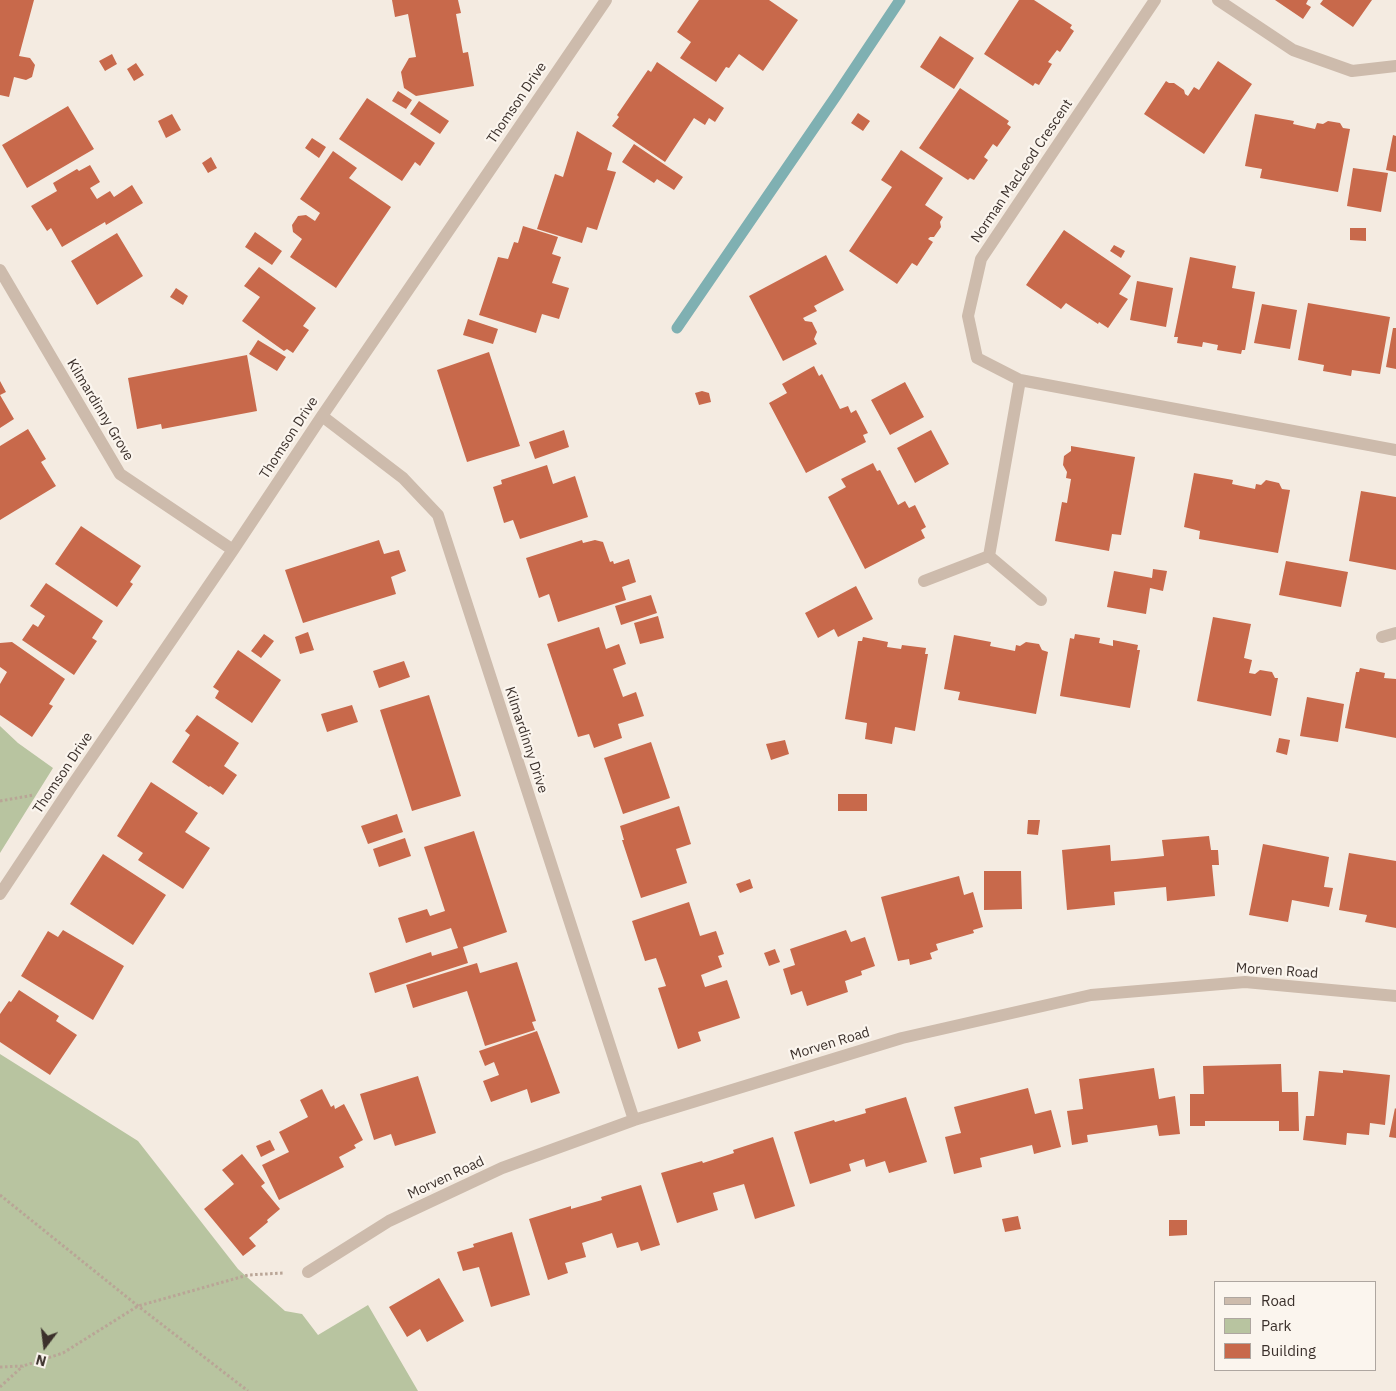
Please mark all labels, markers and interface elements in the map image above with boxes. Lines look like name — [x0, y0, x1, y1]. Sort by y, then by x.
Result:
street label: Thomson Drive — [484, 59, 550, 147]
street label: Norman MacLeod Crescent — [968, 96, 1076, 246]
street label: Kilmardinny Grove — [63, 356, 137, 464]
street label: Thomson Drive — [256, 394, 322, 482]
street label: Kilmardinny Drive — [501, 685, 551, 795]
street label: Thomson Drive — [30, 729, 96, 817]
street label: Morven Road — [1235, 960, 1319, 982]
street label: Morven Road — [788, 1024, 872, 1064]
street label: Morven Road — [405, 1153, 487, 1203]
legend — [1214, 1281, 1376, 1371]
text: Road — [1261, 1291, 1296, 1310]
text: Park — [1261, 1316, 1291, 1335]
north arrow — [20, 1321, 70, 1371]
text: Building — [1261, 1341, 1316, 1360]
text: N — [34, 1350, 48, 1370]

